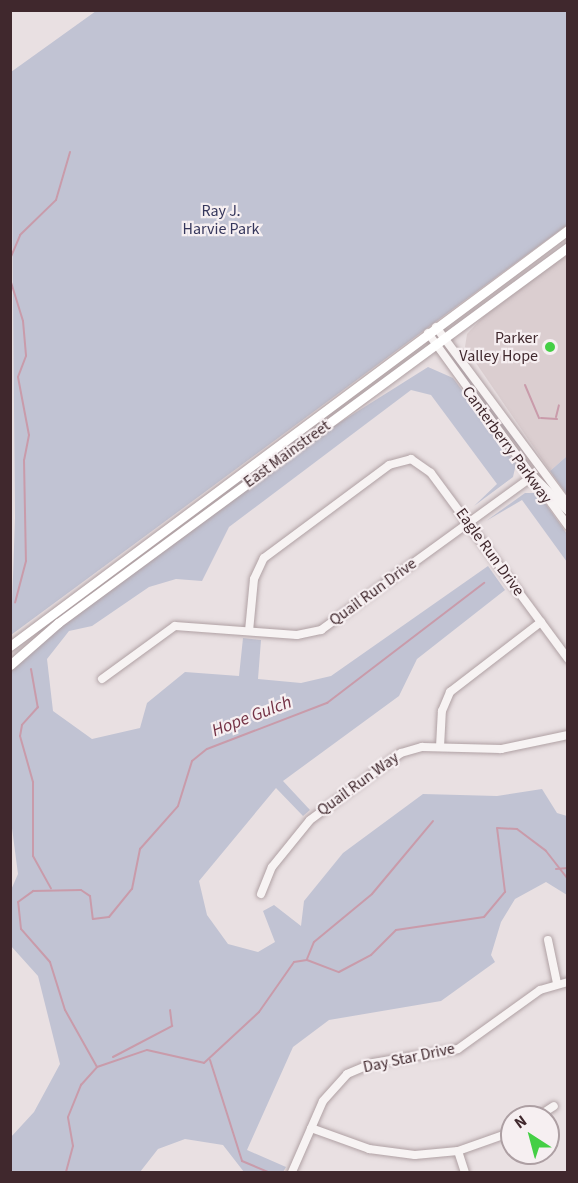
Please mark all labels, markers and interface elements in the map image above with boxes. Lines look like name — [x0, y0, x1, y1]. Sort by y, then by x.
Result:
park label: Ray J. Harvie Park — [183, 201, 259, 239]
place label: Parker Valley Hope — [459, 328, 538, 366]
marker: Parker Valley Hope — [543, 340, 557, 354]
street label: Canterberry Parkway — [458, 383, 556, 507]
street label: East Mainstreet — [240, 416, 334, 492]
street label: Eagle Run Drive — [452, 504, 528, 600]
street label: Quail Run Drive — [326, 554, 420, 630]
water label: Hope Gulch — [209, 692, 295, 742]
street label: Quail Run Way — [313, 748, 403, 820]
street label: Day Star Drive — [361, 1039, 457, 1077]
north arrow — [500, 1105, 560, 1165]
text: N — [510, 1110, 531, 1134]

